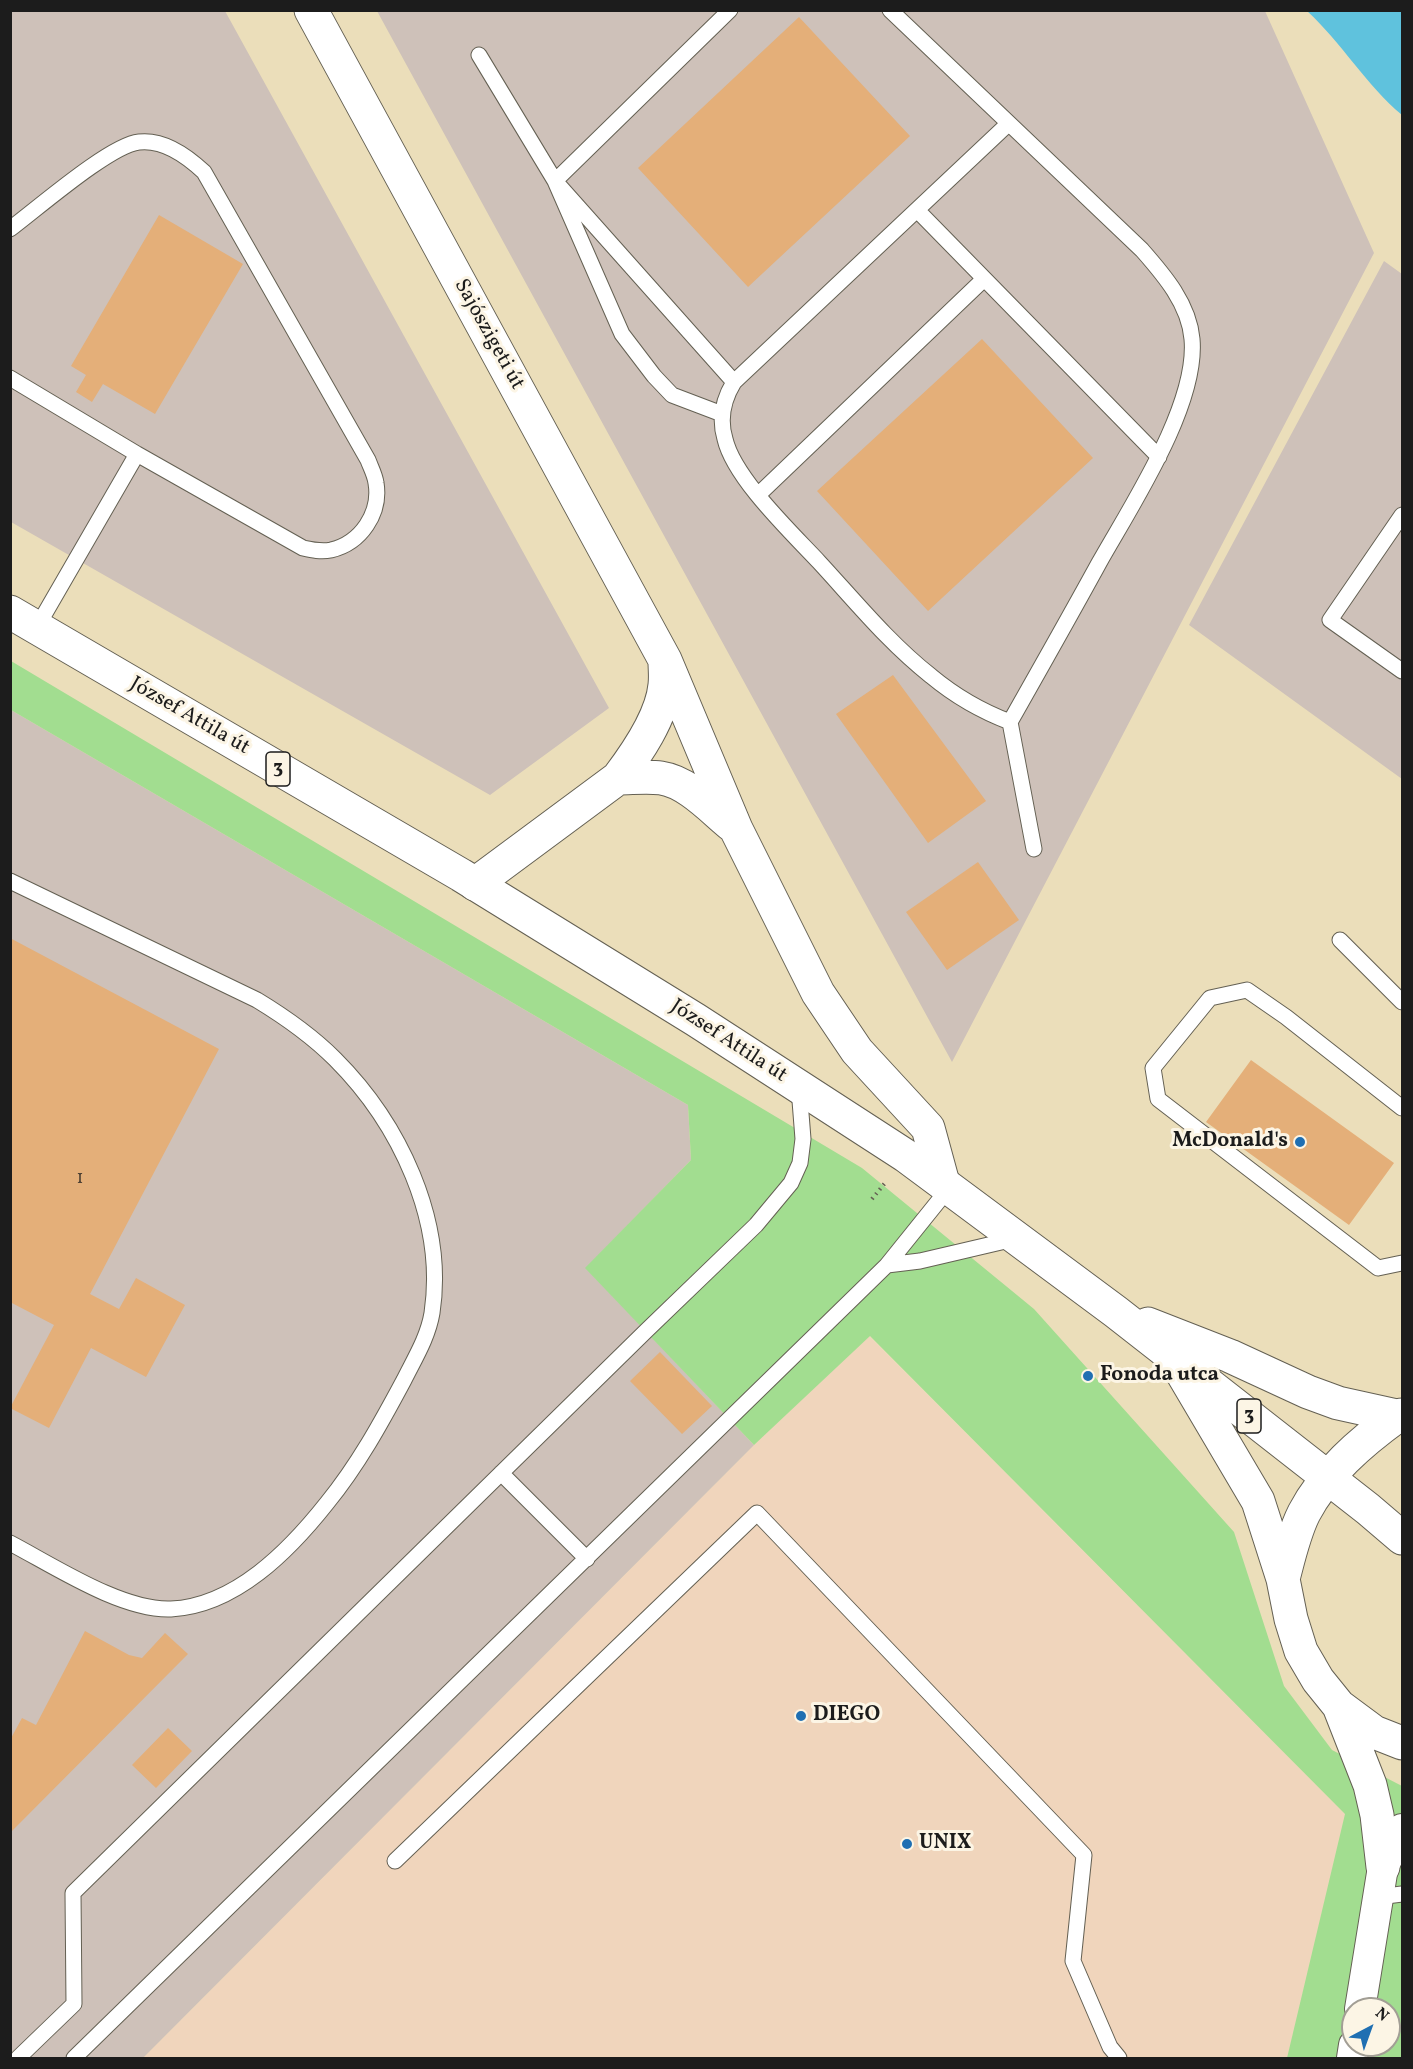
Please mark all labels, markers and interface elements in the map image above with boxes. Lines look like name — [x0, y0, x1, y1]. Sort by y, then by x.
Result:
street label: Sajószigeti út — [447, 275, 529, 395]
street label: József Attila út — [125, 672, 253, 762]
road number: 3 — [266, 752, 290, 786]
street label: József Attila út — [665, 995, 791, 1089]
place label: McDonald's — [1172, 1129, 1288, 1155]
marker: McDonald's — [1293, 1135, 1307, 1149]
house number: 1 — [77, 1169, 83, 1191]
place label: Fonoda utca — [1100, 1363, 1219, 1389]
marker: Fonoda utca — [1081, 1369, 1095, 1383]
road number: 3 — [1237, 1399, 1261, 1433]
place label: DIEGO — [813, 1703, 880, 1729]
marker: DIEGO — [794, 1709, 808, 1723]
place label: UNIX — [919, 1831, 971, 1857]
marker: UNIX — [900, 1837, 914, 1851]
north arrow — [1341, 1997, 1401, 2057]
text: N — [1370, 2003, 1393, 2027]

